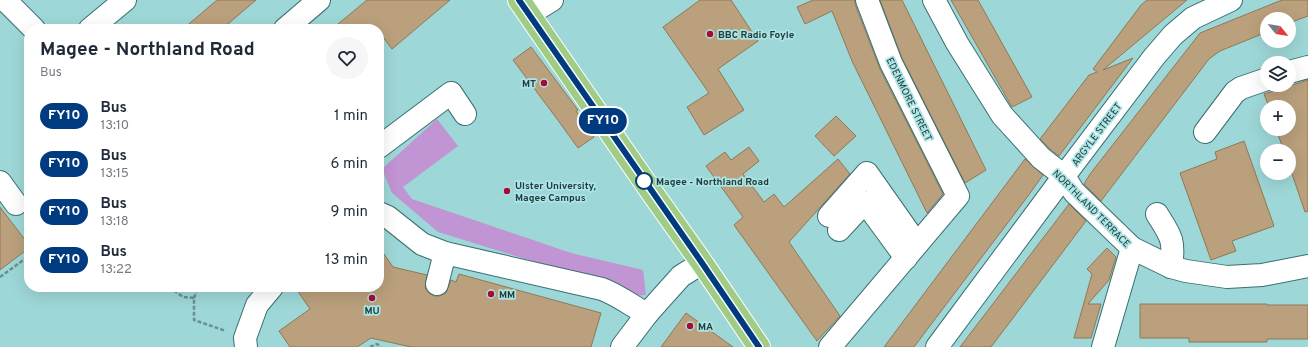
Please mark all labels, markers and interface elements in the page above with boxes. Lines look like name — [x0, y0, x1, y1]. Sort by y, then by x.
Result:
north arrow — [1260, 12, 1296, 48]
map controls — [1260, 12, 1296, 180]
marker: BBC Radio Foyle — [705, 29, 715, 39]
place label: BBC Radio Foyle — [718, 29, 795, 42]
button: heart — [326, 37, 368, 79]
text: Magee - Northland Road — [40, 38, 255, 62]
street label: EDENMORE STREET — [883, 56, 935, 144]
button: layers — [1260, 56, 1296, 92]
text: Bus — [40, 65, 62, 81]
place label: MT — [522, 78, 536, 91]
marker: MT — [539, 78, 549, 88]
text: Bus — [100, 99, 127, 118]
button: + — [1260, 100, 1296, 136]
street label: ARGYLE STREET — [1069, 101, 1125, 169]
text: FY10 — [48, 107, 80, 124]
text: 1 min — [334, 107, 368, 126]
line badge: FY10 — [575, 108, 631, 134]
text: FY10 — [587, 112, 619, 129]
text: 13:10 — [100, 118, 129, 134]
button: − — [1260, 144, 1296, 180]
text: Bus — [100, 147, 127, 166]
text: FY10 — [48, 155, 80, 172]
text: 6 min — [331, 155, 368, 174]
text: 13:15 — [100, 166, 129, 182]
street label: NORTHLAND TERRACE — [1049, 167, 1133, 251]
marker: Magee - Northland Road — [635, 172, 653, 190]
place label: Magee - Northland Road — [656, 176, 769, 189]
place label: Ulster University, Magee Campus — [515, 180, 596, 205]
marker: Ulster University, Magee Campus — [502, 186, 512, 196]
text: Bus — [100, 195, 127, 214]
text: FY10 — [48, 203, 80, 220]
text: 9 min — [331, 203, 368, 222]
text: 13:18 — [100, 214, 129, 230]
text: Bus — [100, 243, 127, 262]
text: FY10 — [48, 251, 80, 268]
text: 13 min — [325, 251, 368, 270]
text: 13:22 — [100, 262, 132, 278]
marker: MM — [486, 289, 496, 299]
place label: MM — [499, 289, 515, 302]
marker: MU — [367, 293, 377, 303]
place label: MU — [364, 305, 380, 318]
marker: MA — [685, 321, 695, 331]
place label: MA — [698, 321, 713, 334]

